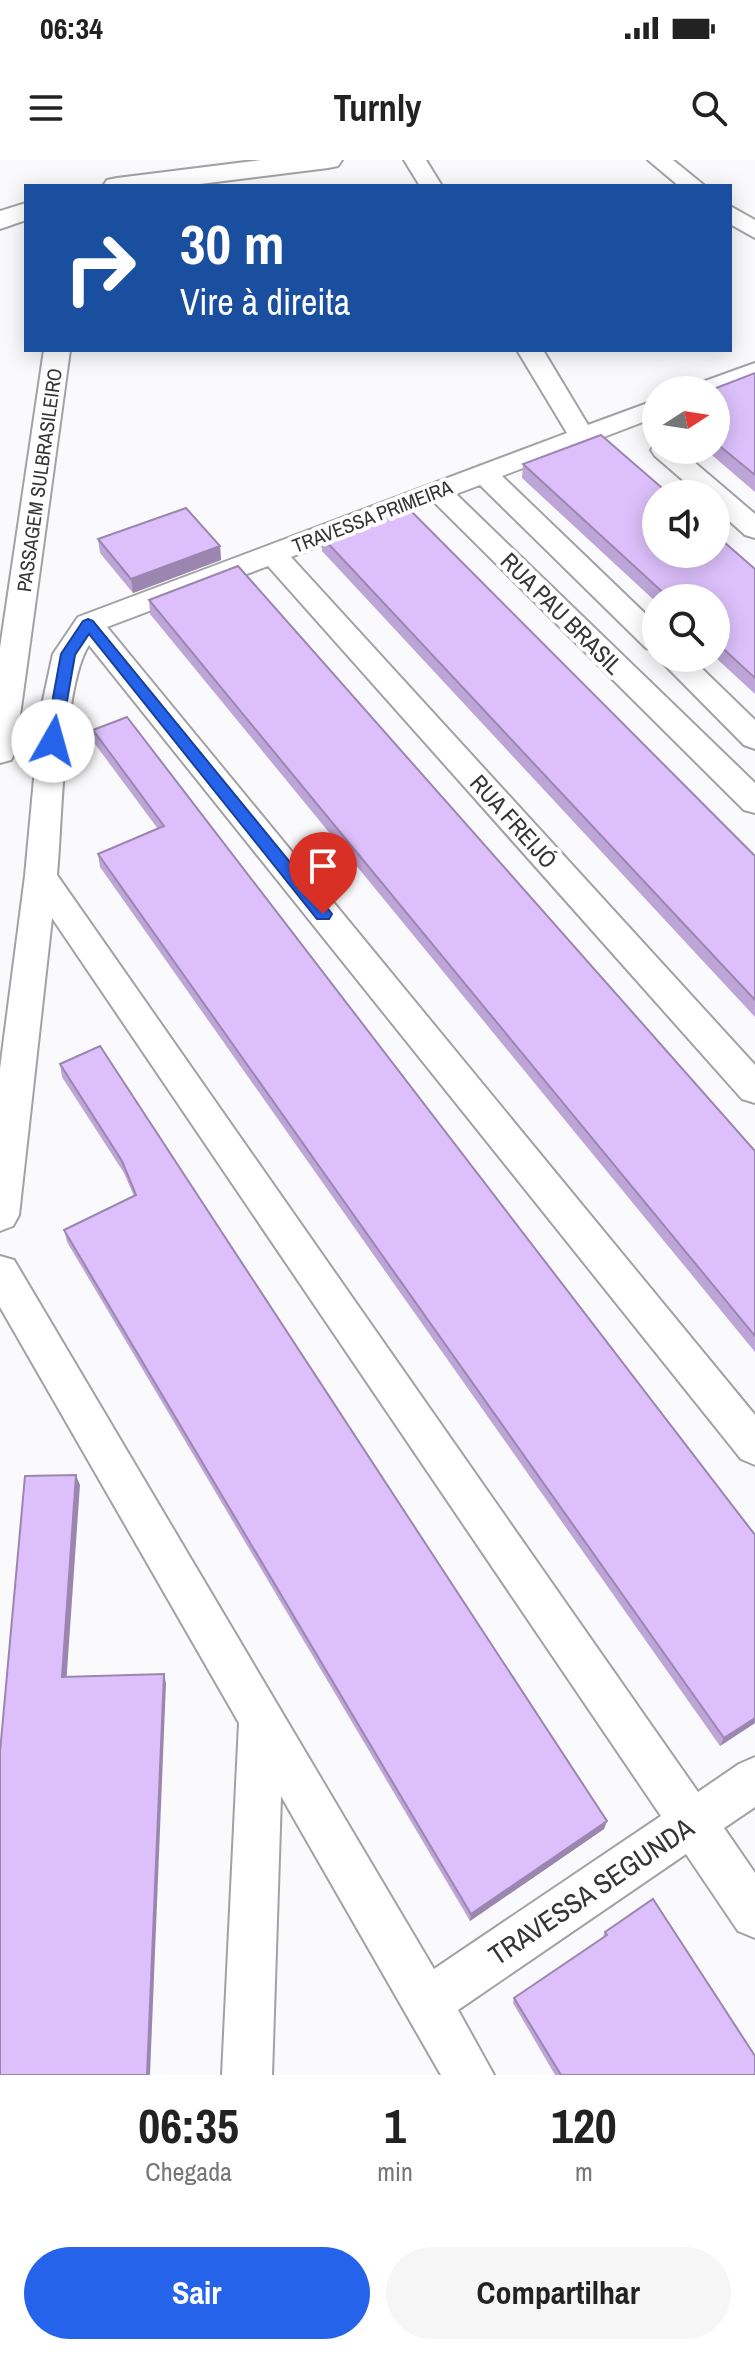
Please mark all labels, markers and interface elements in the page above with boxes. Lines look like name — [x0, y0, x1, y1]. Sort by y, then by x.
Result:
text: 06:34 — [40, 8, 103, 48]
text: Turnly — [333, 84, 422, 132]
icon: menu — [24, 86, 68, 130]
icon: search — [687, 86, 731, 130]
text: 30 m — [180, 206, 285, 281]
icon: right — [48, 216, 152, 320]
text: Vire à direita — [180, 278, 350, 326]
street label: PASSAGEM SULBRASILEIRO — [10, 366, 68, 594]
north arrow — [642, 376, 730, 464]
map controls — [642, 376, 730, 672]
street label: TRAVESSA PRIMEIRA — [288, 473, 456, 559]
button: sound — [642, 480, 730, 568]
street label: RUA PAU BRASIL — [494, 545, 630, 681]
button: search — [642, 584, 730, 672]
position arrow — [11, 699, 95, 783]
street label: RUA FREIJÓ — [463, 767, 565, 875]
pin — [289, 832, 357, 914]
icon: arrive — [301, 844, 345, 888]
street label: TRAVESSA SEGUNDA — [481, 1808, 701, 1974]
text: 06:35 — [138, 2093, 239, 2158]
text: 1 — [384, 2093, 406, 2158]
text: 120 — [551, 2093, 617, 2158]
text: Chegada — [145, 2154, 232, 2189]
text: min — [377, 2154, 413, 2189]
text: m — [575, 2154, 593, 2189]
button: Sair — [24, 2247, 370, 2339]
button: Compartilhar — [386, 2247, 731, 2339]

